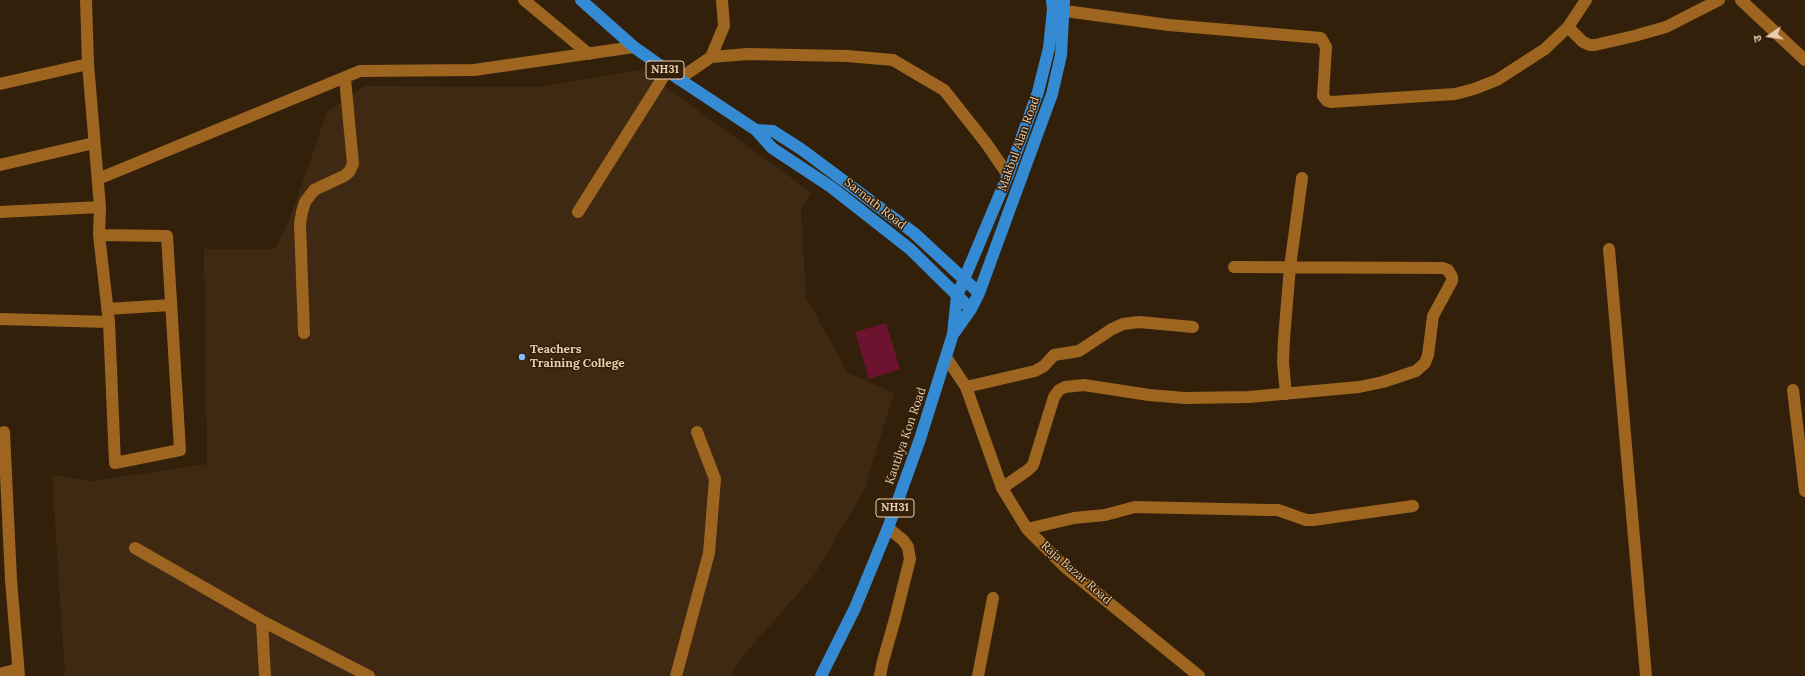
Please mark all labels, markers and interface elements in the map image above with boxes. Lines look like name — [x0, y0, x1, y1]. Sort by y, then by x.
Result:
north arrow — [1749, 16, 1789, 56]
text: उ — [1750, 34, 1765, 43]
road number: NH31 — [646, 61, 684, 79]
street label: Makbul Alan Road — [995, 95, 1043, 193]
street label: Sarnath Road — [841, 175, 909, 233]
place label: Teachers Training College — [530, 343, 625, 371]
marker: Teachers Training College — [517, 352, 527, 362]
street label: Kautilya Kon Road — [883, 386, 929, 486]
road number: NH31 — [876, 499, 914, 517]
street label: Raja Bazar Road — [1038, 539, 1114, 607]

